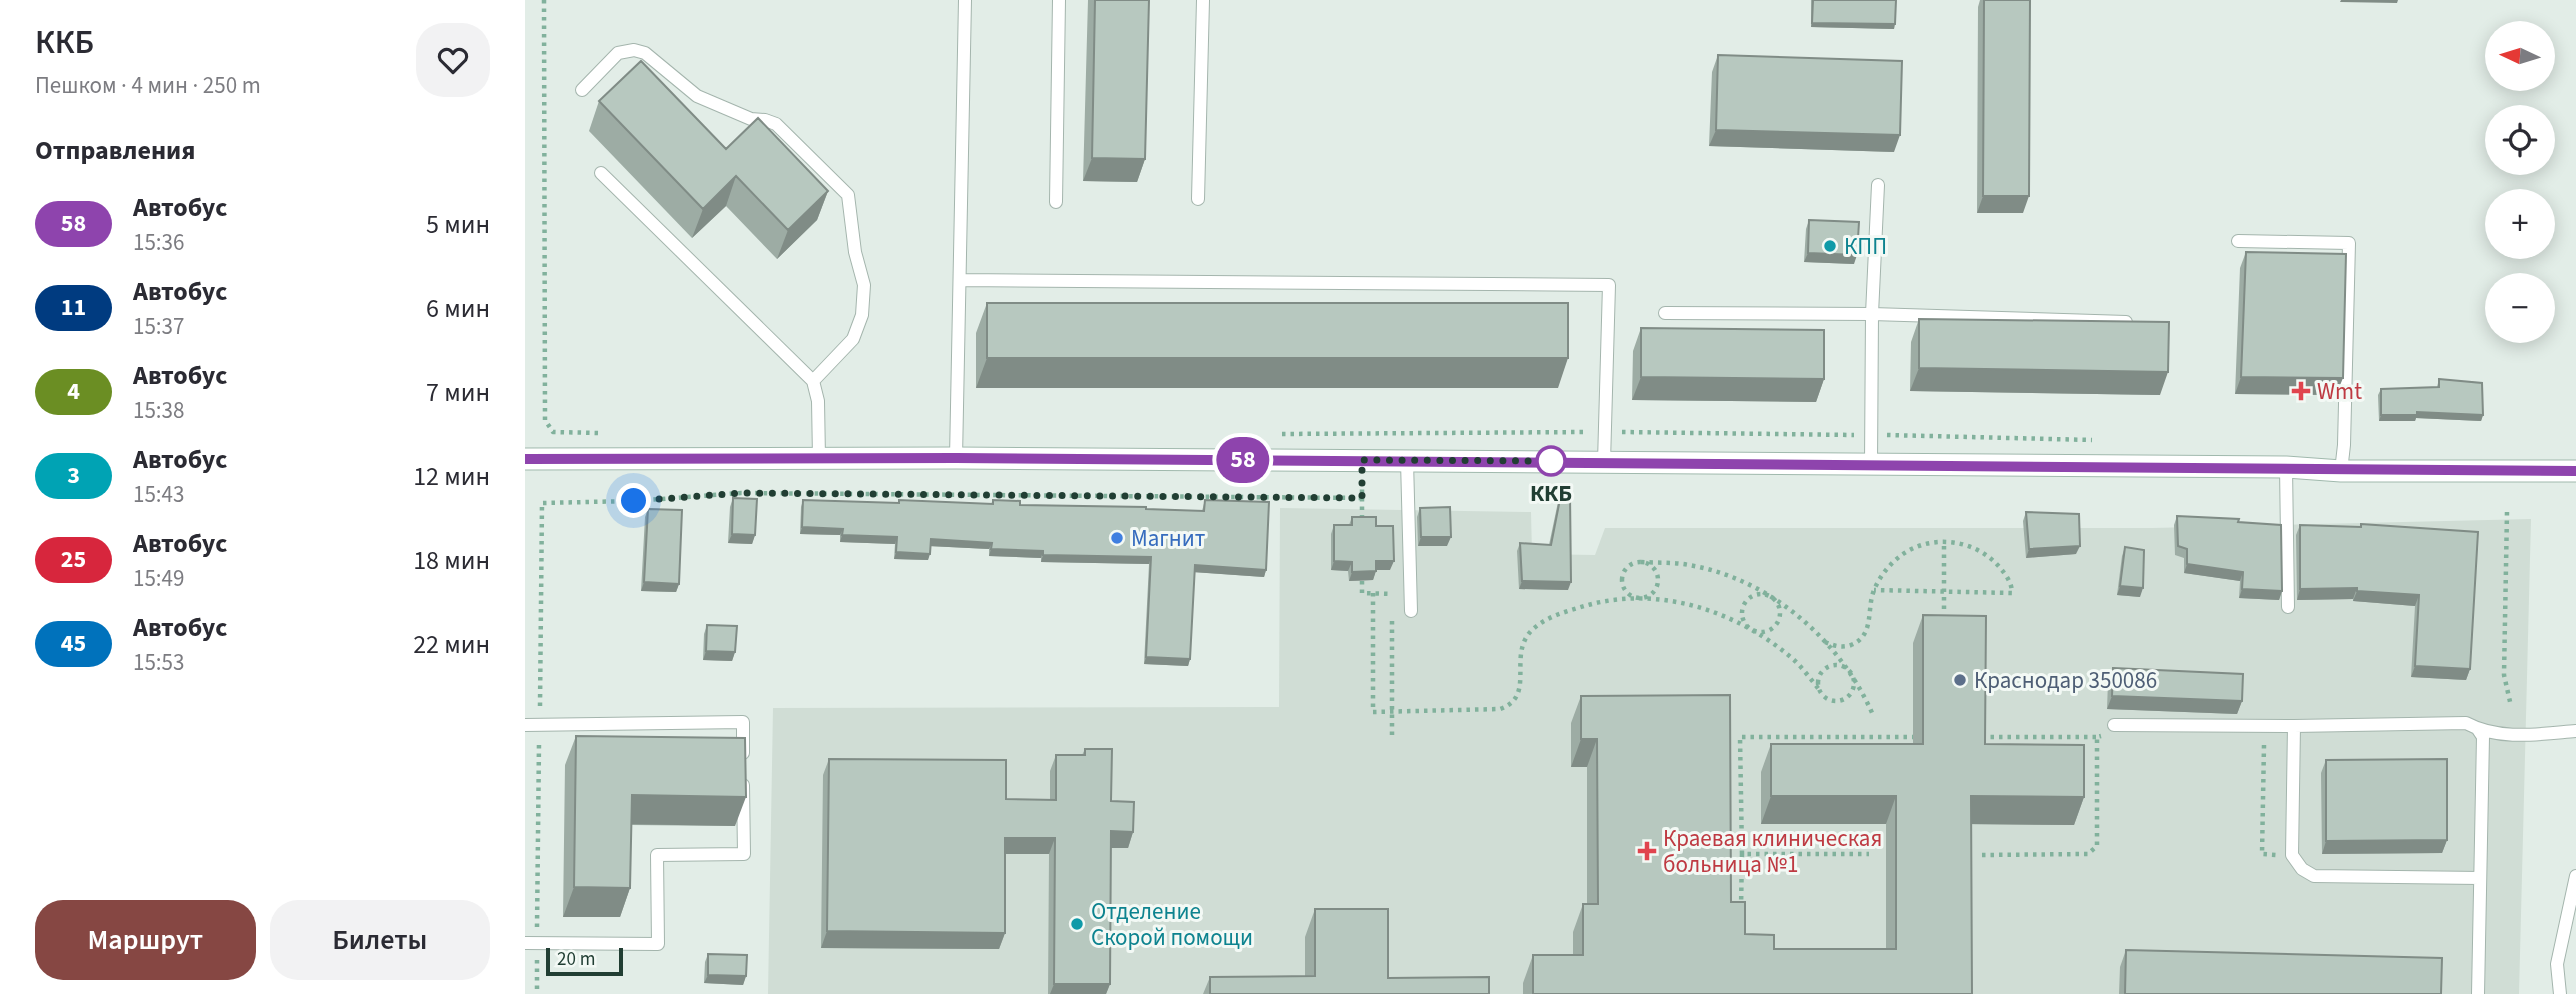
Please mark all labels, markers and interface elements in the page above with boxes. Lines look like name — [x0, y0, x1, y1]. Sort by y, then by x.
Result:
text: ККБ — [35, 19, 94, 66]
north arrow — [2485, 21, 2555, 91]
map controls — [2485, 21, 2555, 343]
button: heart — [416, 23, 490, 97]
text: Пешком · 4 мин · 250 m — [35, 69, 261, 102]
button: locate — [2485, 105, 2555, 175]
text: Отправления — [35, 132, 195, 169]
text: Автобус — [133, 189, 227, 226]
button: + — [2485, 189, 2555, 259]
text: 58 — [61, 206, 86, 241]
text: 5 мин — [426, 206, 490, 243]
text: 15:36 — [133, 226, 184, 259]
place label: КПП — [1844, 230, 1887, 263]
marker: КПП — [1822, 238, 1838, 254]
text: Автобус — [133, 273, 227, 310]
button: − — [2485, 273, 2555, 343]
text: 11 — [61, 290, 86, 325]
text: 6 мин — [426, 290, 490, 327]
text: 15:37 — [133, 310, 184, 343]
text: Автобус — [133, 357, 227, 394]
text: 4 — [67, 374, 80, 409]
text: 7 мин — [426, 374, 490, 411]
place label: Wmt — [2317, 375, 2362, 408]
marker: Wmt — [2291, 381, 2311, 401]
text: 15:38 — [133, 394, 184, 427]
line badge: 58 — [1211, 437, 1275, 483]
text: Автобус — [133, 441, 227, 478]
text: 58 — [1230, 442, 1256, 477]
marker: ККБ — [1536, 446, 1566, 476]
text: 3 — [67, 458, 80, 493]
text: 12 мин — [413, 458, 490, 495]
place label: ККБ — [1530, 477, 1572, 510]
text: 15:43 — [133, 478, 184, 511]
your location — [616, 483, 651, 518]
place label: Магнит — [1131, 522, 1205, 555]
text: Автобус — [133, 525, 227, 562]
marker: Магнит — [1109, 530, 1125, 546]
text: 25 — [61, 542, 86, 577]
text: 18 мин — [413, 542, 490, 579]
text: 15:49 — [133, 562, 184, 595]
text: Автобус — [133, 609, 227, 646]
text: 45 — [61, 626, 86, 661]
text: 22 мин — [413, 626, 490, 663]
text: 15:53 — [133, 646, 184, 679]
place label: Краснодар 350086 — [1974, 664, 2157, 697]
marker: Краснодар 350086 — [1952, 672, 1968, 688]
place label: Краевая клиническая больница №1 — [1663, 822, 1882, 881]
marker: Краевая клиническая больница №1 — [1637, 841, 1657, 861]
place label: Отделение Скорой помощи — [1091, 895, 1253, 954]
button: Маршрут — [35, 900, 256, 980]
button: Билеты — [270, 900, 490, 980]
marker: Отделение Скорой помощи — [1069, 916, 1085, 932]
scale bar — [546, 945, 623, 977]
text: 20 m — [557, 946, 595, 973]

